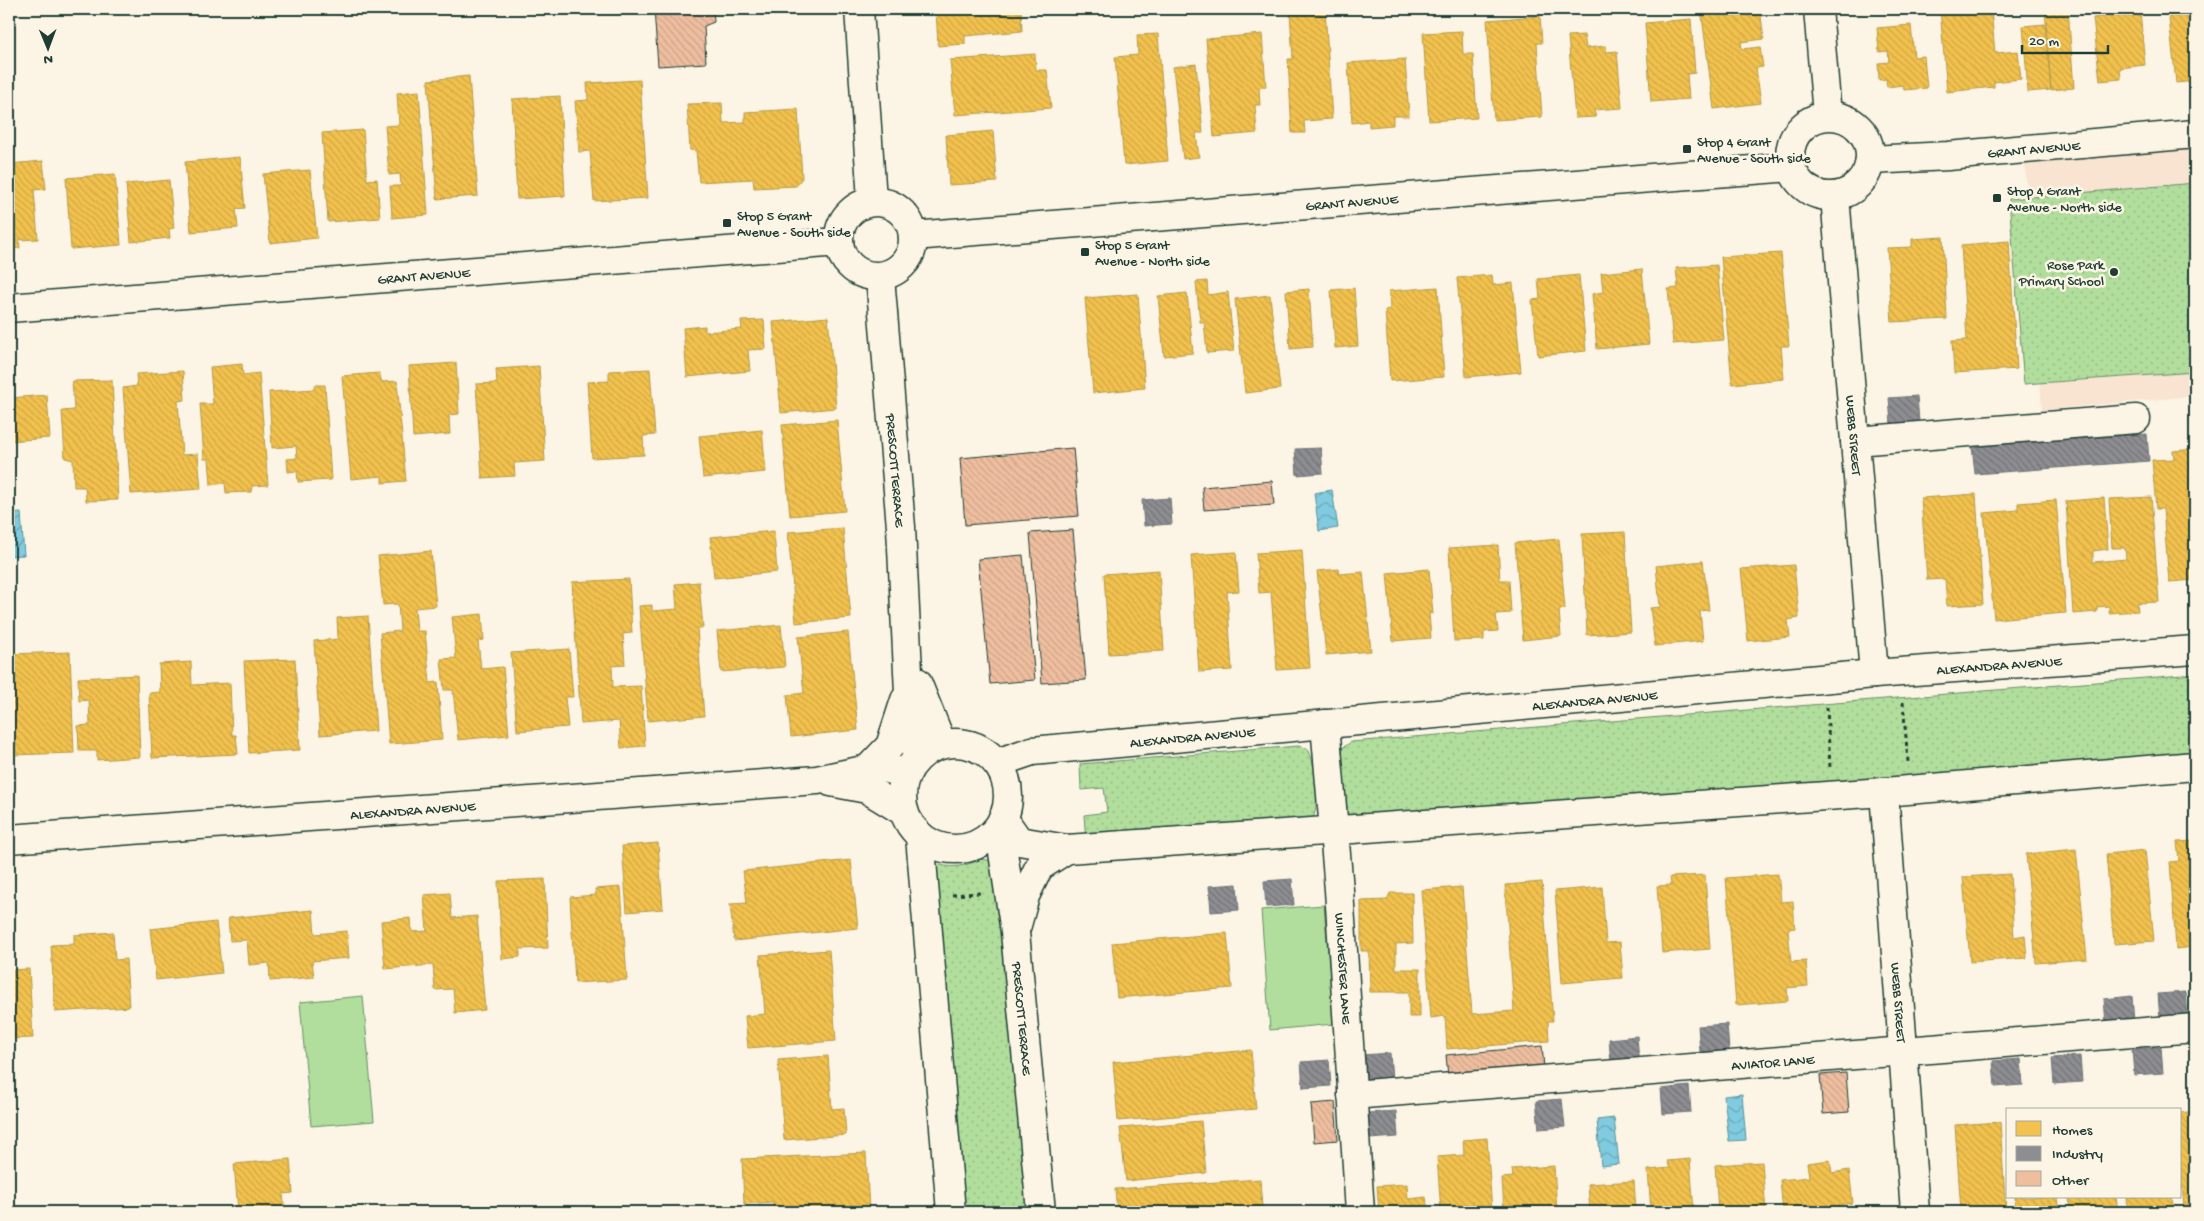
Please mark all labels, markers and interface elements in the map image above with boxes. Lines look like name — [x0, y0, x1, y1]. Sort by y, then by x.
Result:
north arrow — [22, 22, 72, 72]
scale bar — [2022, 22, 2108, 54]
text: 20 m — [2029, 33, 2059, 51]
text: N — [43, 50, 53, 67]
place label: Stop 4 Grant Avenue - South side — [1697, 135, 1811, 168]
street label: GRANT AVENUE — [1987, 138, 2082, 163]
marker: Stop 4 Grant Avenue - South side — [1681, 143, 1693, 155]
place label: Stop 4 Grant Avenue - North side — [2007, 184, 2122, 217]
street label: GRANT AVENUE — [1305, 192, 1400, 216]
marker: Stop 4 Grant Avenue - North side — [1991, 192, 2003, 204]
place label: Stop 5 Grant Avenue - South side — [737, 209, 851, 242]
marker: Stop 5 Grant Avenue - South side — [721, 217, 733, 229]
place label: Stop 5 Grant Avenue - North side — [1095, 238, 1210, 271]
marker: Stop 5 Grant Avenue - North side — [1079, 246, 1091, 258]
place label: Rose Park Primary School — [2018, 258, 2106, 291]
street label: GRANT AVENUE — [377, 265, 472, 290]
marker: Rose Park Primary School — [2108, 266, 2120, 278]
street label: WEBB STREET — [1840, 395, 1864, 477]
street label: PRESCOTT TERRACE — [880, 412, 907, 529]
street label: ALEXANDRA AVENUE — [1936, 654, 2064, 680]
street label: ALEXANDRA AVENUE — [1531, 688, 1660, 716]
street label: ALEXANDRA AVENUE — [1129, 725, 1257, 753]
street label: ALEXANDRA AVENUE — [350, 799, 478, 825]
street label: WINCHESTER LANE — [1330, 912, 1354, 1026]
street label: PRESCOTT TERRACE — [1007, 960, 1034, 1077]
street label: WEBB STREET — [1886, 962, 1909, 1044]
street label: AVIATOR LANE — [1731, 1052, 1816, 1076]
legend — [2006, 1108, 2182, 1198]
text: Homes — [2052, 1122, 2093, 1140]
text: Industry — [2052, 1146, 2104, 1164]
text: Other — [2052, 1172, 2090, 1190]

